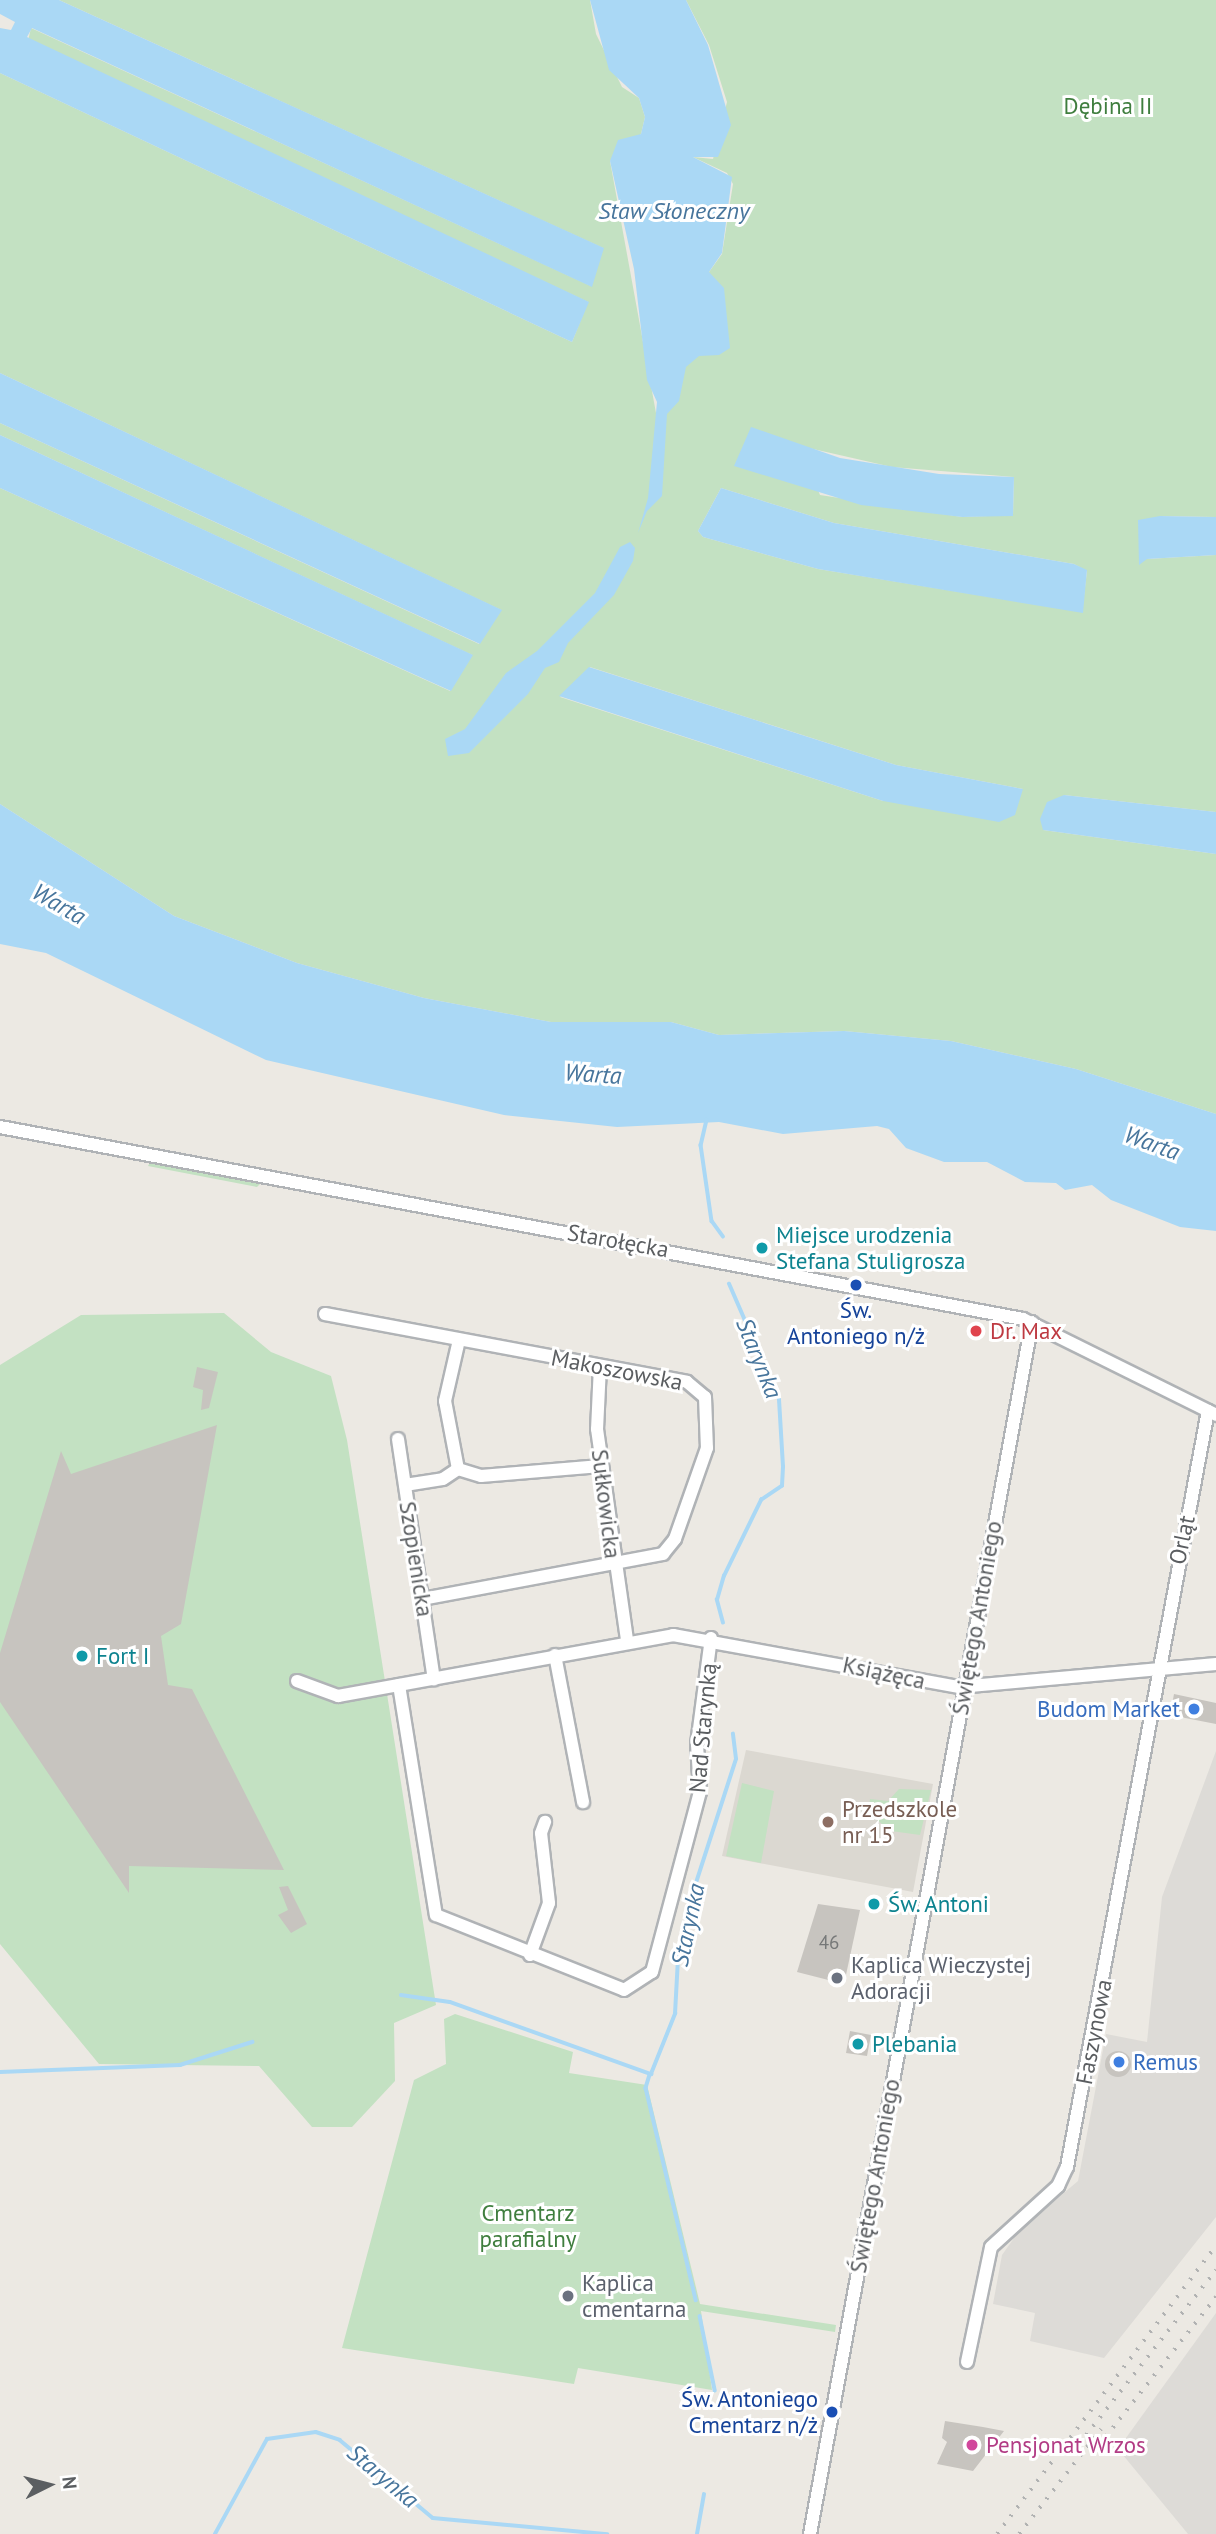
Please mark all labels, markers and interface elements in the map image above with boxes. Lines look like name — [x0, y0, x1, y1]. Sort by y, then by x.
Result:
park label: Dębina II — [1064, 92, 1152, 120]
water label: Staw Słoneczny — [598, 197, 750, 225]
water label: Warta — [27, 877, 91, 931]
water label: Warta — [564, 1058, 622, 1090]
water label: Warta — [1120, 1120, 1184, 1166]
street label: Starołęcka — [565, 1219, 671, 1263]
place label: Miejsce urodzenia Stefana Stuligrosza — [776, 1221, 965, 1275]
marker: Miejsce urodzenia Stefana Stuligrosza — [754, 1240, 770, 1256]
marker: Św. Antoniego n/ż — [848, 1277, 864, 1293]
place label: Św. Antoniego n/ż — [787, 1296, 925, 1350]
water label: Starynka — [730, 1314, 788, 1402]
place label: Dr. Max — [990, 1317, 1064, 1345]
marker: Dr. Max — [968, 1323, 984, 1339]
street label: Makoszowska — [549, 1344, 685, 1396]
street label: Sułkowicka — [586, 1448, 626, 1560]
street label: Szopienicka — [393, 1499, 439, 1619]
street label: Orląt — [1163, 1513, 1201, 1567]
street label: Świętego Antoniego — [946, 1518, 1008, 1718]
place label: Fort I — [96, 1642, 149, 1670]
marker: Fort I — [74, 1648, 90, 1664]
street label: Książęca — [840, 1651, 928, 1695]
street label: Nad Starynką — [684, 1662, 722, 1794]
place label: Budom Market — [1037, 1695, 1180, 1723]
marker: Budom Market — [1186, 1701, 1202, 1717]
place label: Przedszkole nr 15 — [842, 1795, 957, 1849]
marker: Przedszkole nr 15 — [820, 1814, 836, 1830]
water label: Starynka — [665, 1881, 711, 1969]
place label: Św. Antoni — [888, 1890, 991, 1918]
marker: Św. Antoni — [866, 1896, 882, 1912]
house number: 46 — [819, 1932, 839, 1954]
place label: Kaplica Wieczystej Adoracji — [851, 1951, 1032, 2005]
marker: Kaplica Wieczystej Adoracji — [829, 1970, 845, 1986]
street label: Faszynowa — [1070, 1977, 1118, 2087]
place label: Plebania — [872, 2030, 957, 2058]
marker: Plebania — [850, 2036, 866, 2052]
place label: Remus — [1133, 2048, 1198, 2076]
marker: Remus — [1111, 2054, 1127, 2070]
street label: Świętego Antoniego — [844, 2076, 906, 2276]
park label: Cmentarz parafialny — [480, 2199, 576, 2253]
place label: Kaplica cmentarna — [582, 2269, 686, 2323]
marker: Kaplica cmentarna — [560, 2288, 576, 2304]
place label: Św. Antoniego Cmentarz n/ż — [678, 2385, 818, 2439]
marker: Św. Antoniego Cmentarz n/ż — [824, 2404, 840, 2420]
place label: Pensjonat Wrzos — [986, 2431, 1146, 2459]
marker: Pensjonat Wrzos — [964, 2437, 980, 2453]
water label: Starynka — [342, 2438, 424, 2514]
north arrow — [14, 2450, 84, 2520]
text: N — [57, 2475, 82, 2490]

